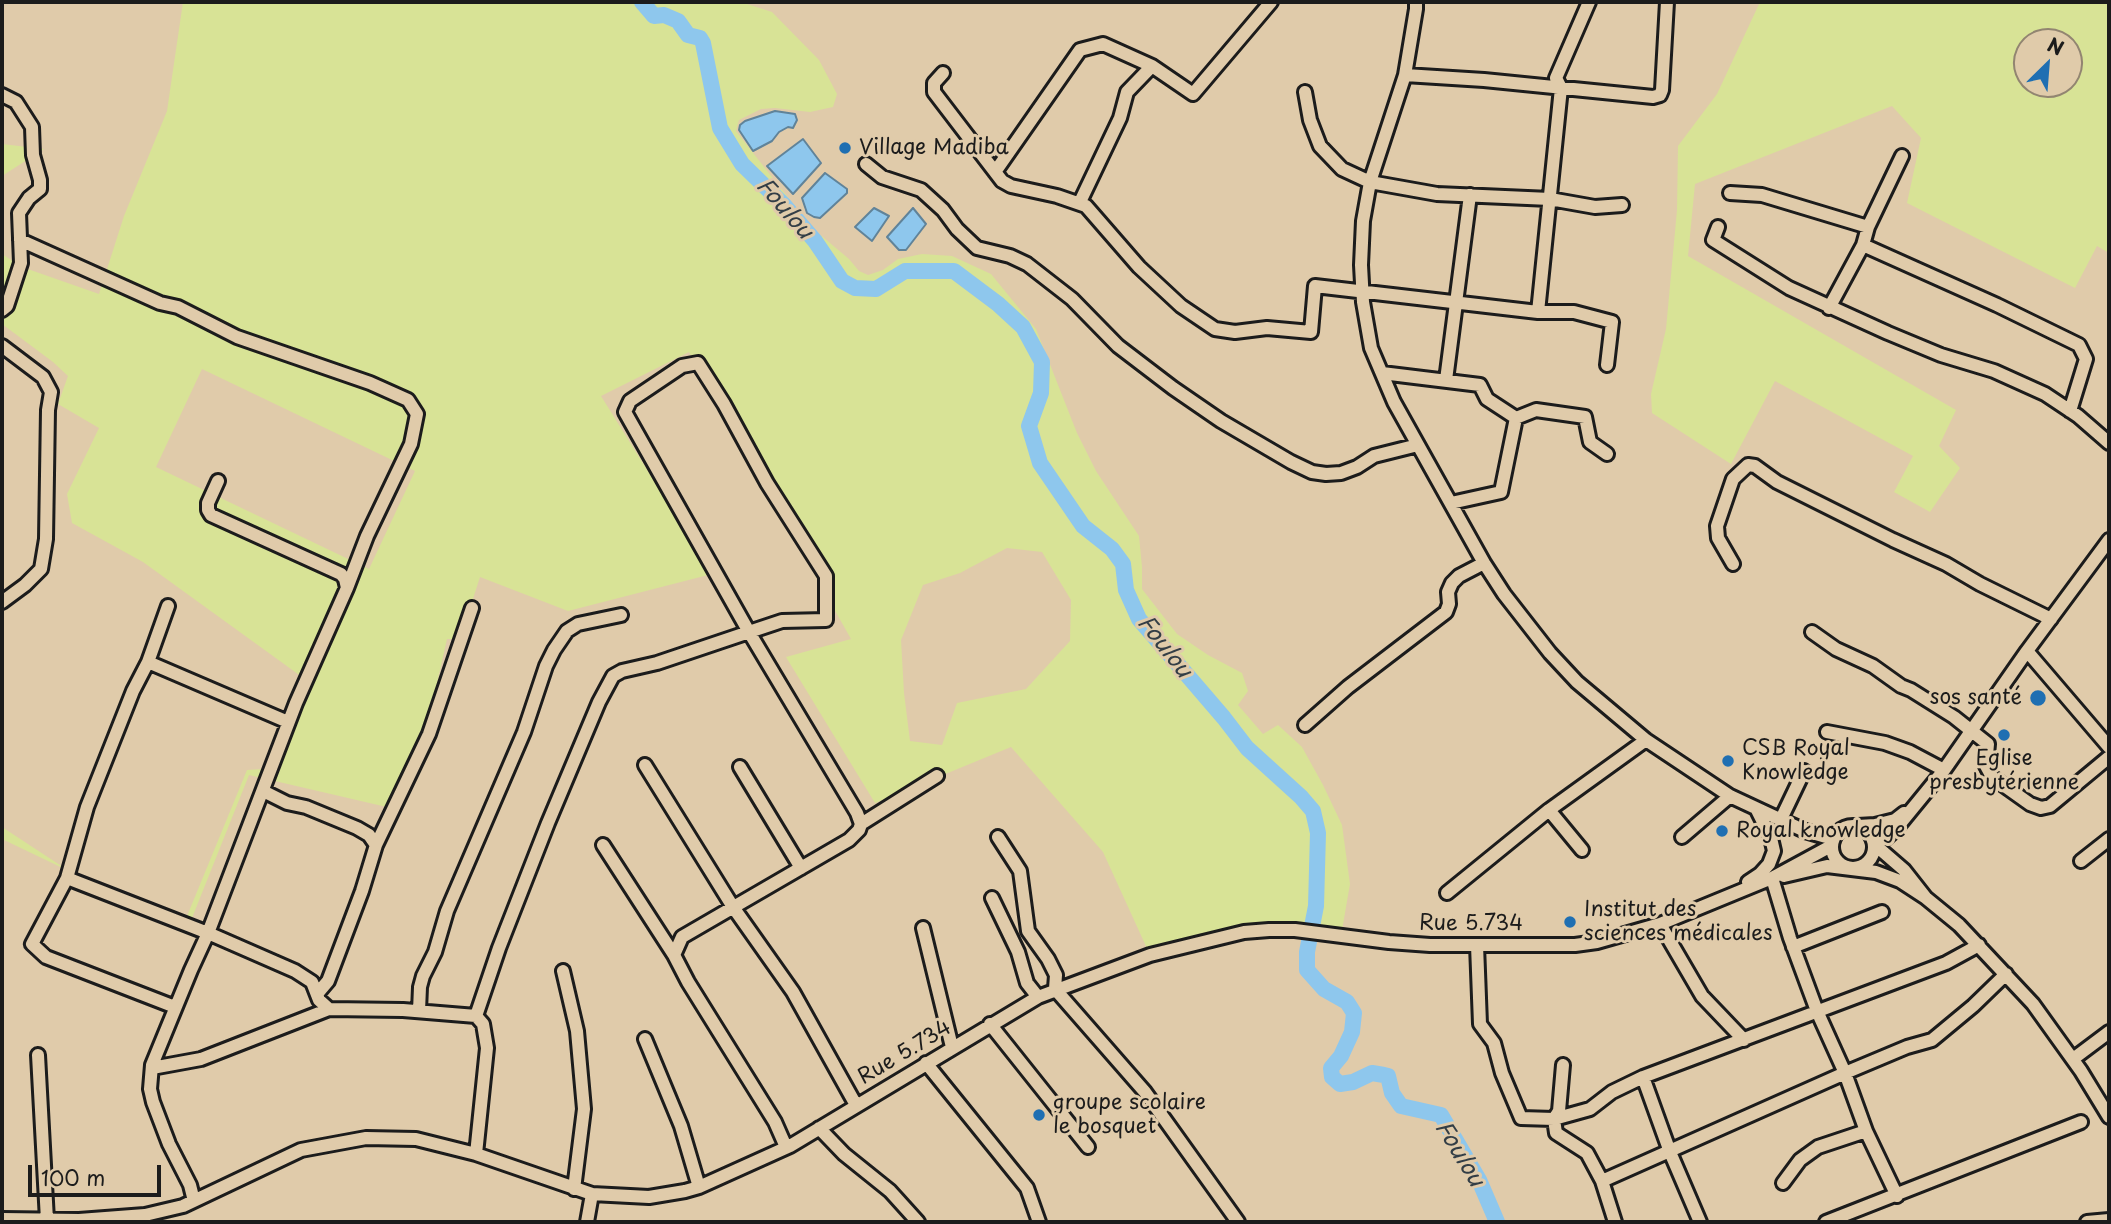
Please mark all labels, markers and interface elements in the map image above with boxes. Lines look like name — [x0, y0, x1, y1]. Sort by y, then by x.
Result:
north arrow — [2013, 28, 2083, 98]
text: N — [2043, 30, 2069, 62]
place label: Village Madiba — [859, 135, 1009, 161]
marker: Village Madiba — [837, 140, 853, 156]
water label: Foulou — [750, 173, 818, 245]
water label: Foulou — [1131, 610, 1197, 684]
place label: sos santé — [1930, 685, 2022, 711]
marker: sos santé — [2028, 688, 2048, 708]
marker: Eglise presbytérienne — [1996, 727, 2012, 743]
place label: CSB Royal Knowledge — [1742, 736, 1850, 786]
place label: Eglise presbytérienne — [1929, 746, 2079, 796]
marker: CSB Royal Knowledge — [1720, 753, 1736, 769]
place label: Royal knowledge — [1736, 818, 1906, 844]
marker: Royal knowledge — [1714, 823, 1730, 839]
place label: Institut des sciences médicales — [1584, 897, 1773, 947]
street label: Rue 5.734 — [1419, 911, 1523, 937]
marker: Institut des sciences médicales — [1562, 914, 1578, 930]
street label: Rue 5.734 — [854, 1015, 956, 1091]
place label: groupe scolaire le bosquet — [1053, 1090, 1206, 1140]
marker: groupe scolaire le bosquet — [1031, 1107, 1047, 1123]
water label: Foulou — [1429, 1116, 1489, 1192]
scale bar — [32, 1150, 164, 1194]
text: 100 m — [41, 1161, 105, 1193]

